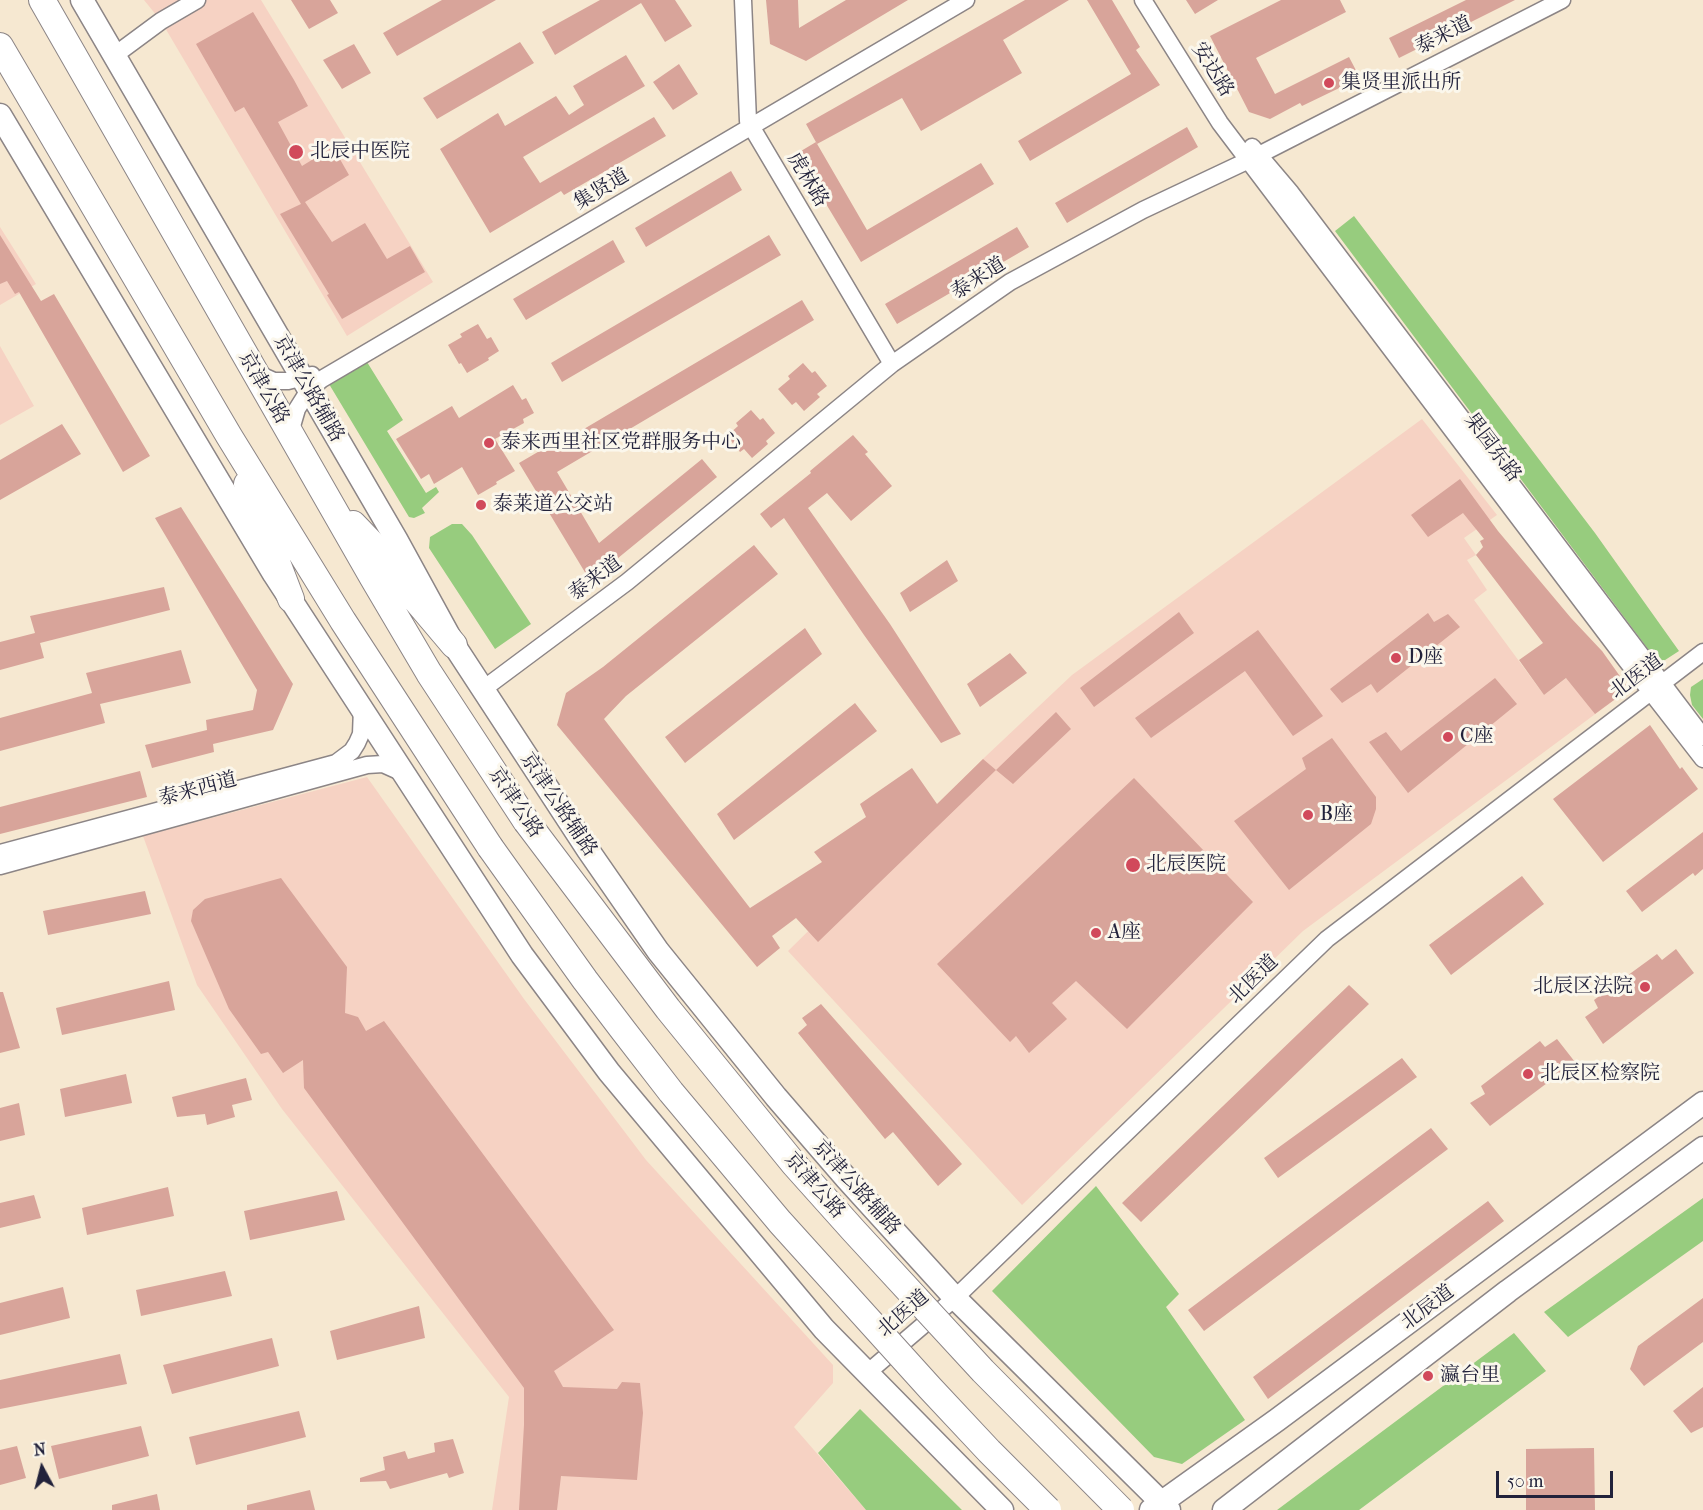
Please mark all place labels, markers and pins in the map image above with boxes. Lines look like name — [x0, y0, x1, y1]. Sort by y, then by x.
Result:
place label: 集贤里派出所 — [1341, 71, 1461, 95]
marker: 集贤里派出所 — [1322, 76, 1336, 90]
place label: 北辰中医院 — [310, 140, 410, 164]
marker: 北辰中医院 — [287, 143, 305, 161]
place label: 泰来西里社区党群服务中心 — [501, 431, 741, 455]
marker: 泰来西里社区党群服务中心 — [482, 436, 496, 450]
place label: 泰莱道公交站 — [493, 493, 613, 517]
marker: 泰莱道公交站 — [474, 498, 488, 512]
place label: D座 — [1408, 646, 1443, 670]
marker: D座 — [1389, 651, 1403, 665]
place label: C座 — [1460, 725, 1493, 749]
marker: C座 — [1441, 730, 1455, 744]
place label: B座 — [1320, 803, 1353, 827]
marker: B座 — [1301, 808, 1315, 822]
place label: 北辰医院 — [1146, 853, 1226, 877]
marker: 北辰医院 — [1124, 856, 1142, 874]
place label: A座 — [1108, 921, 1141, 945]
marker: A座 — [1089, 926, 1103, 940]
place label: 北辰区法院 — [1533, 975, 1633, 999]
marker: 北辰区法院 — [1638, 980, 1652, 994]
place label: 北辰区检察院 — [1540, 1062, 1660, 1086]
marker: 北辰区检察院 — [1521, 1067, 1535, 1081]
place label: 瀛台里 — [1440, 1364, 1500, 1388]
marker: 瀛台里 — [1421, 1369, 1435, 1383]

